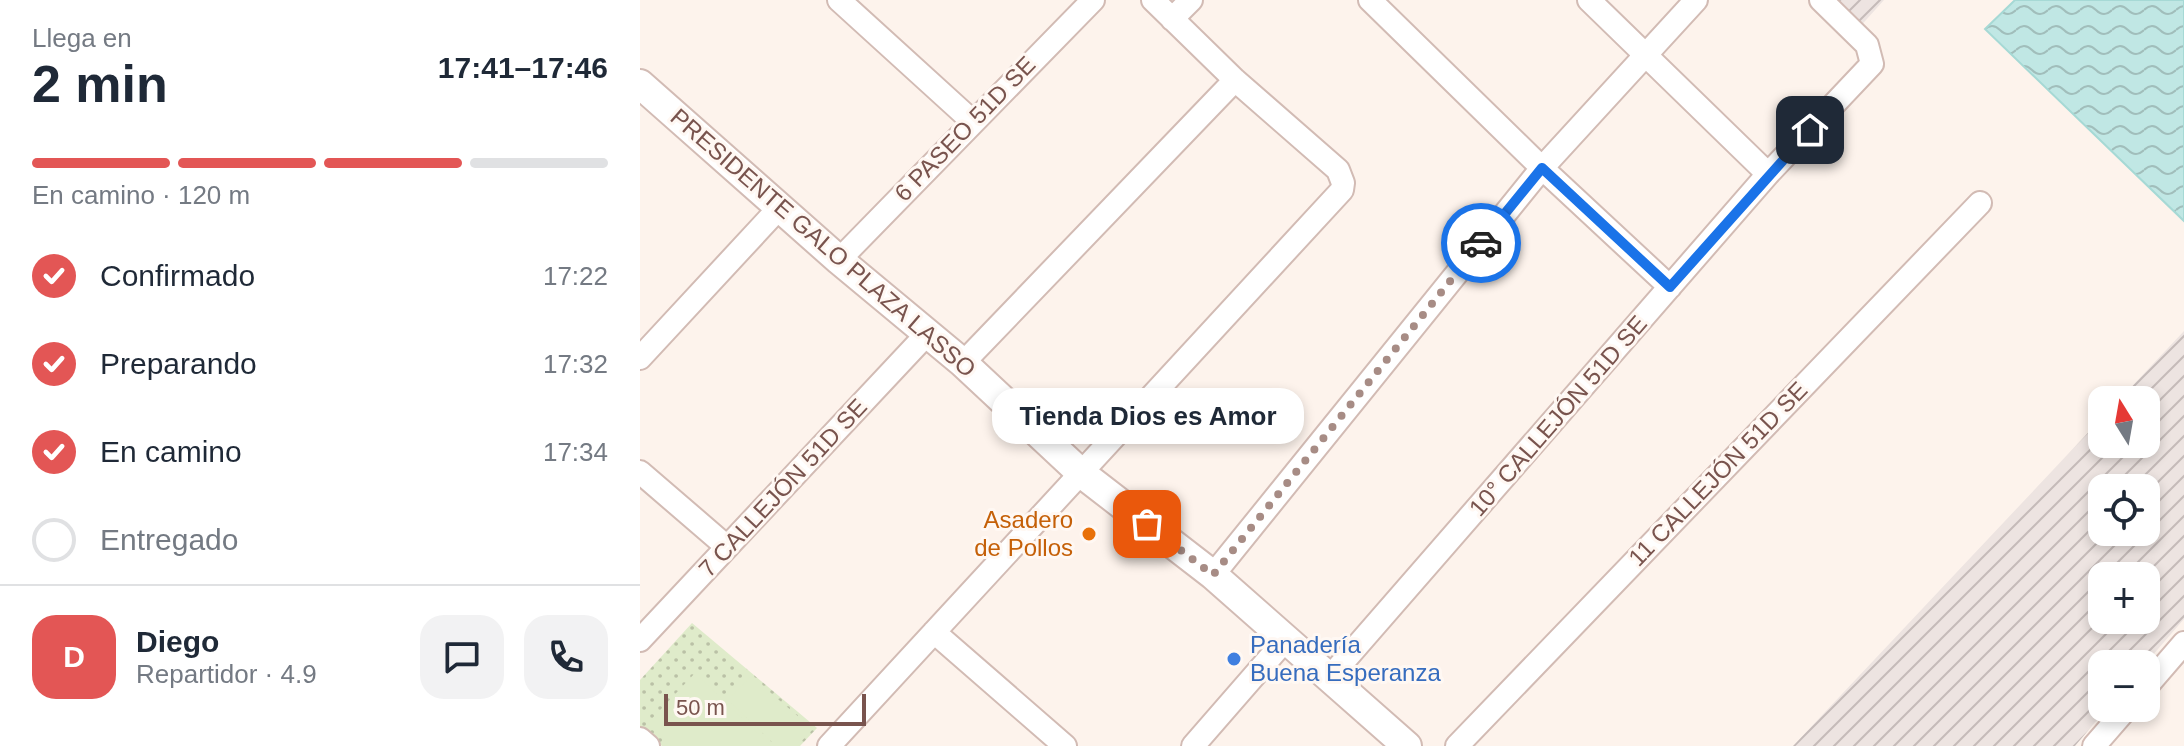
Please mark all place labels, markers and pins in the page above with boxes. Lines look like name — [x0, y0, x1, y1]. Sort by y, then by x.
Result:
pin — [1776, 96, 1844, 164]
callout: Tienda Dios es Amor — [991, 388, 1303, 444]
pin — [1113, 490, 1181, 558]
place label: Asadero de Pollos — [974, 506, 1073, 561]
marker: Asadero de Pollos — [1080, 525, 1098, 543]
place label: Panadería Buena Esperanza — [1250, 631, 1441, 686]
marker: Panadería Buena Esperanza — [1225, 650, 1243, 668]

